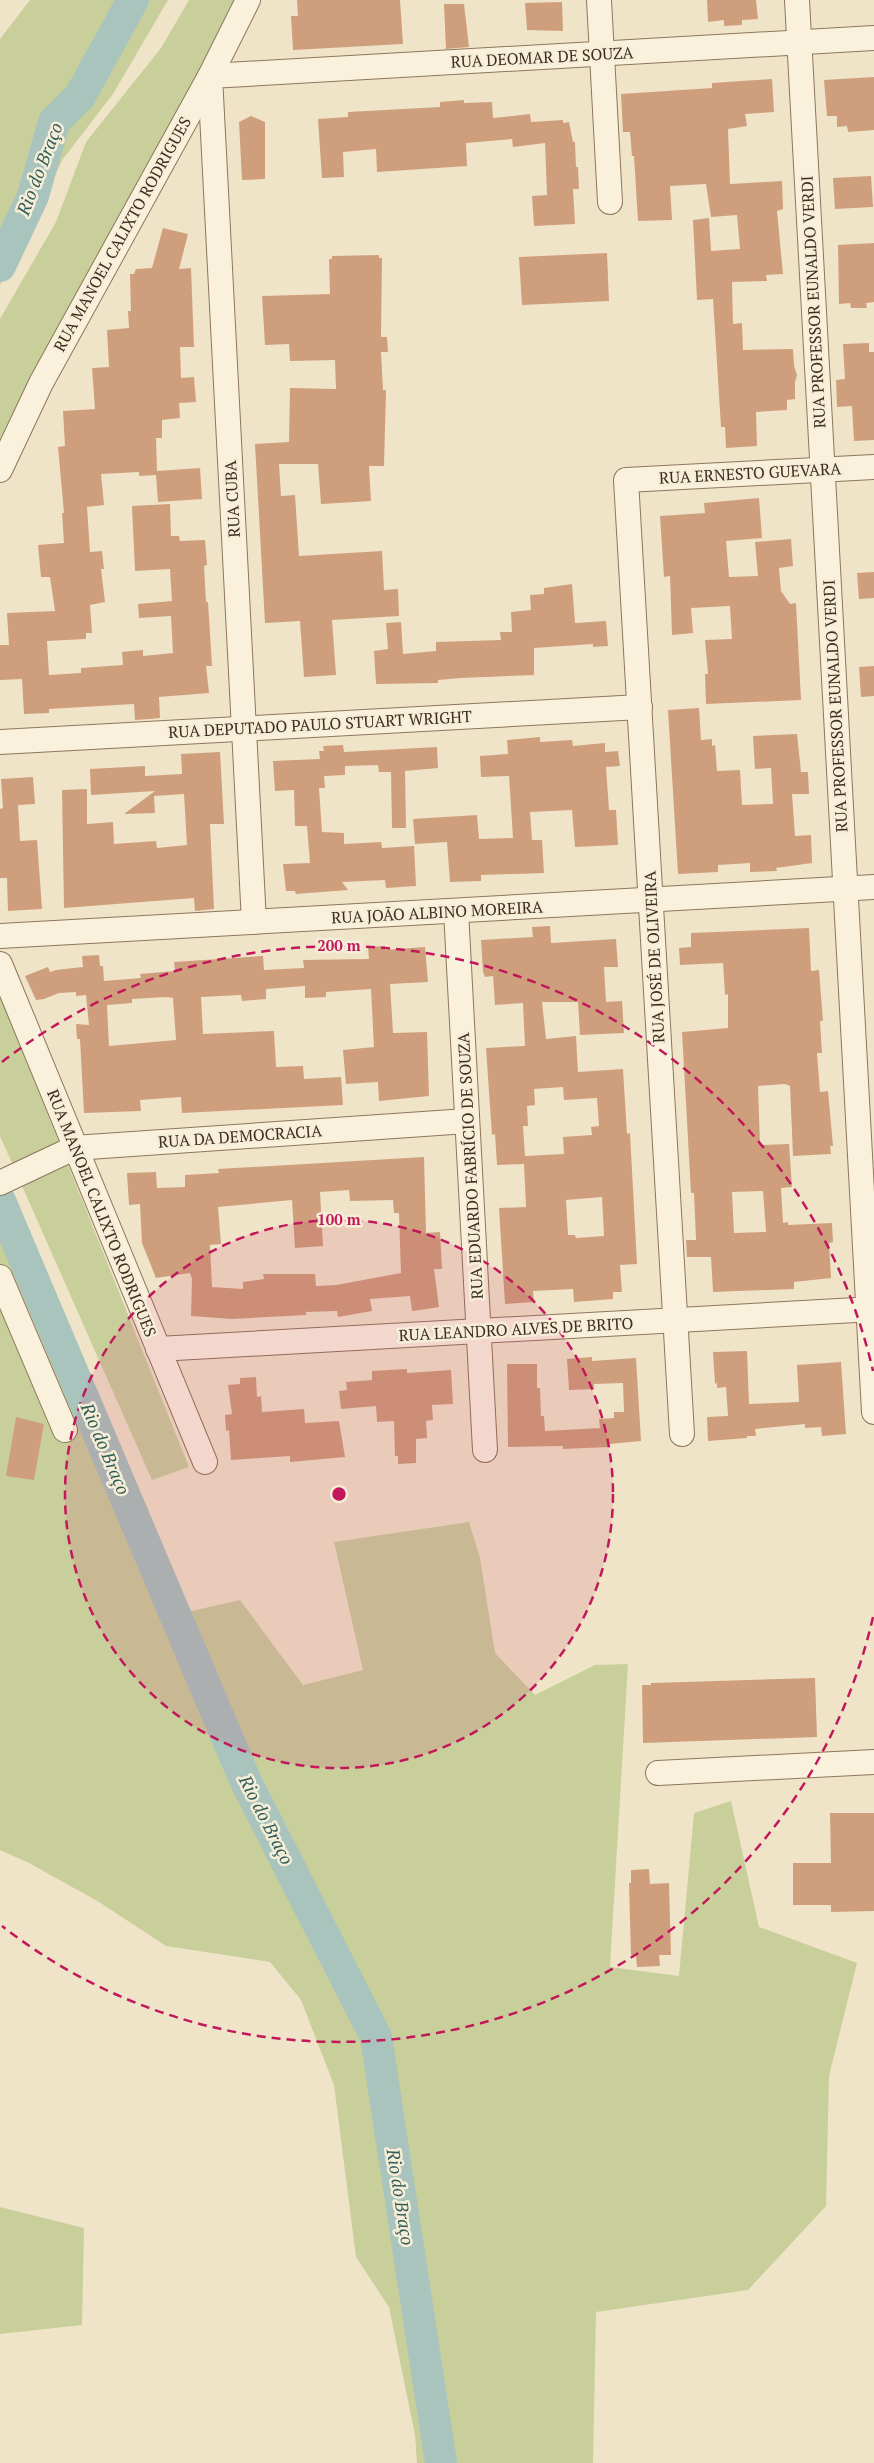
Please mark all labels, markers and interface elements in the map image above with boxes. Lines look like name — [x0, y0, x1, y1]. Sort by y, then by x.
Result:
street label: RUA DEOMAR DE SOUZA — [450, 41, 634, 73]
street label: RUA MANOEL CALIXTO RODRIGUES — [48, 113, 196, 355]
water label: Rio do Braço — [10, 119, 68, 219]
street label: RUA PROFESSOR EUNALDO VERDI — [795, 175, 831, 429]
street label: RUA ERNESTO GUEVARA — [658, 457, 842, 489]
street label: RUA CUBA — [219, 460, 245, 538]
street label: RUA PROFESSOR EUNALDO VERDI — [817, 579, 853, 833]
street label: RUA DEPUTADO PAULO STUART WRIGHT — [168, 705, 472, 743]
street label: RUA JOSÉ DE OLIVEIRA — [639, 870, 669, 1044]
street label: RUA JOÃO ALBINO MOREIRA — [331, 895, 543, 929]
text: 200 m — [317, 935, 361, 955]
street label: RUA EDUARDO FABRÍCIO DE SOUZA — [452, 1032, 488, 1300]
street label: RUA MANOEL CALIXTO RODRIGUES — [42, 1086, 162, 1340]
street label: RUA DA DEMOCRACIA — [157, 1119, 323, 1153]
text: 100 m — [317, 1209, 361, 1229]
street label: RUA LEANDRO ALVES DE BRITO — [398, 1312, 634, 1346]
water label: Rio do Braço — [75, 1398, 136, 1498]
centre of rings — [330, 1485, 348, 1503]
water label: Rio do Braço — [234, 1770, 300, 1868]
water label: Rio do Braço — [381, 2146, 420, 2247]

